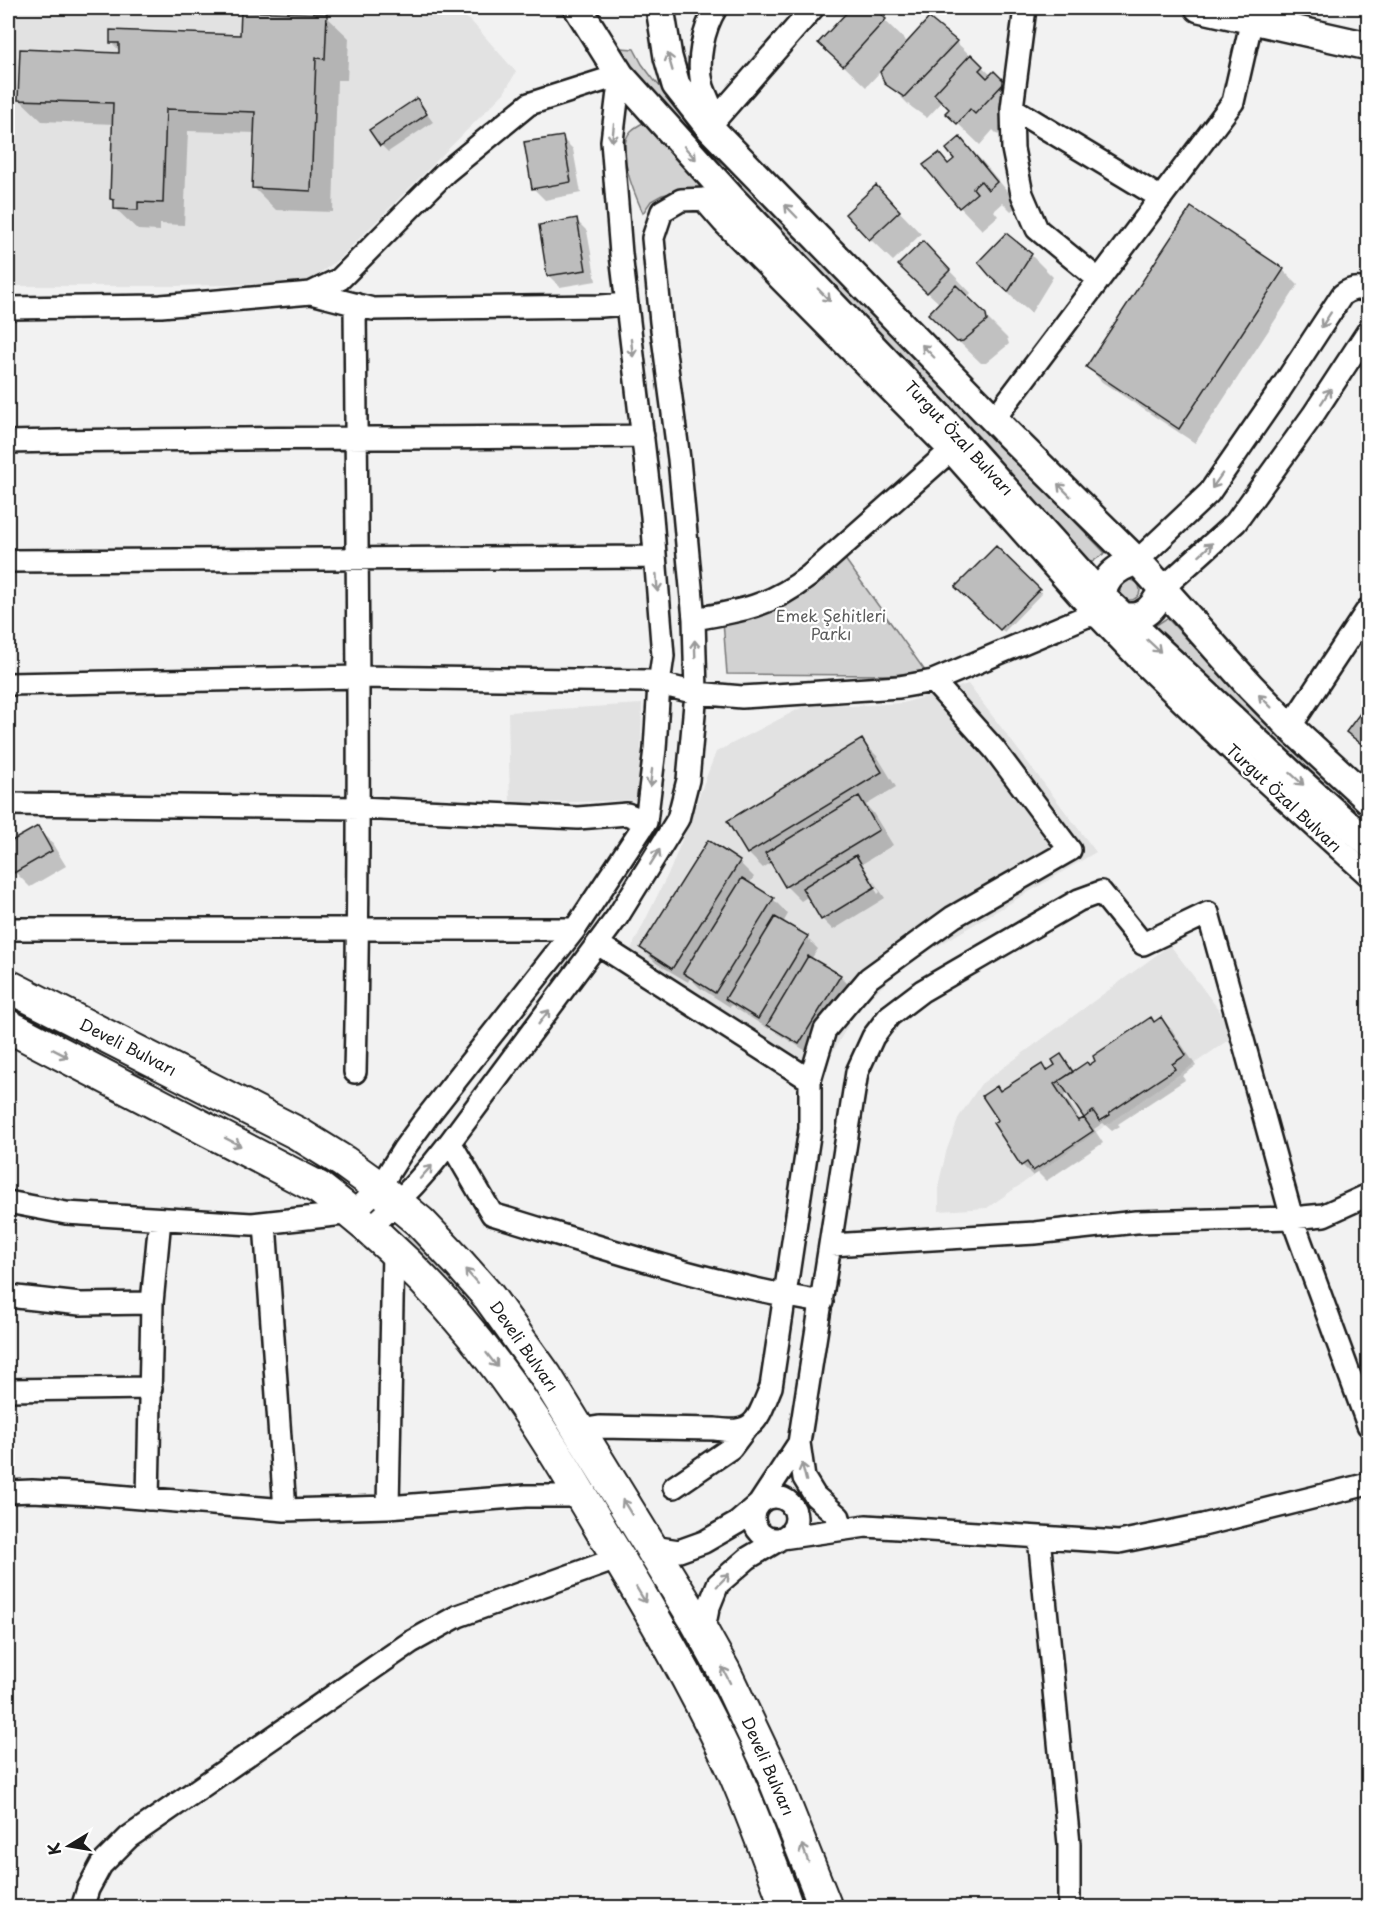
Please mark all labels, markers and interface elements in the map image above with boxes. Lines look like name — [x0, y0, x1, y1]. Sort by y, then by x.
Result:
one-way arrow — [663, 53, 675, 72]
one-way arrow — [607, 122, 618, 142]
one-way arrow — [683, 145, 697, 160]
one-way arrow — [784, 204, 799, 219]
one-way arrow — [817, 287, 831, 302]
one-way arrow — [1320, 311, 1332, 328]
one-way arrow — [627, 337, 638, 357]
one-way arrow — [920, 343, 935, 358]
street label: Turgut Özal Bulvarı — [900, 374, 1020, 500]
one-way arrow — [1320, 388, 1332, 404]
one-way arrow — [1211, 473, 1223, 489]
one-way arrow — [1057, 482, 1072, 497]
one-way arrow — [1199, 542, 1214, 556]
one-way arrow — [652, 573, 663, 593]
park label: Emek Şehitleri Parkı — [776, 603, 886, 645]
one-way arrow — [1146, 639, 1161, 653]
one-way arrow — [689, 640, 700, 660]
one-way arrow — [1258, 694, 1272, 709]
street label: Turgut Özal Bulvarı — [1222, 737, 1348, 857]
one-way arrow — [646, 767, 657, 787]
one-way arrow — [1289, 772, 1304, 786]
one-way arrow — [649, 849, 661, 866]
one-way arrow — [537, 1009, 550, 1025]
street label: Develi Bulvarı — [76, 1011, 181, 1081]
one-way arrow — [50, 1047, 68, 1059]
one-way arrow — [224, 1136, 241, 1148]
one-way arrow — [419, 1165, 433, 1180]
one-way arrow — [464, 1269, 478, 1284]
street label: Develi Bulvarı — [485, 1295, 565, 1396]
one-way arrow — [485, 1351, 498, 1367]
one-way arrow — [798, 1463, 810, 1482]
one-way arrow — [620, 1499, 632, 1516]
one-way arrow — [716, 1573, 730, 1588]
one-way arrow — [635, 1586, 647, 1603]
one-way arrow — [720, 1666, 731, 1684]
street label: Develi Bulvarı — [736, 1712, 801, 1819]
north arrow — [39, 1816, 99, 1876]
text: K — [40, 1841, 66, 1857]
one-way arrow — [799, 1844, 810, 1863]

